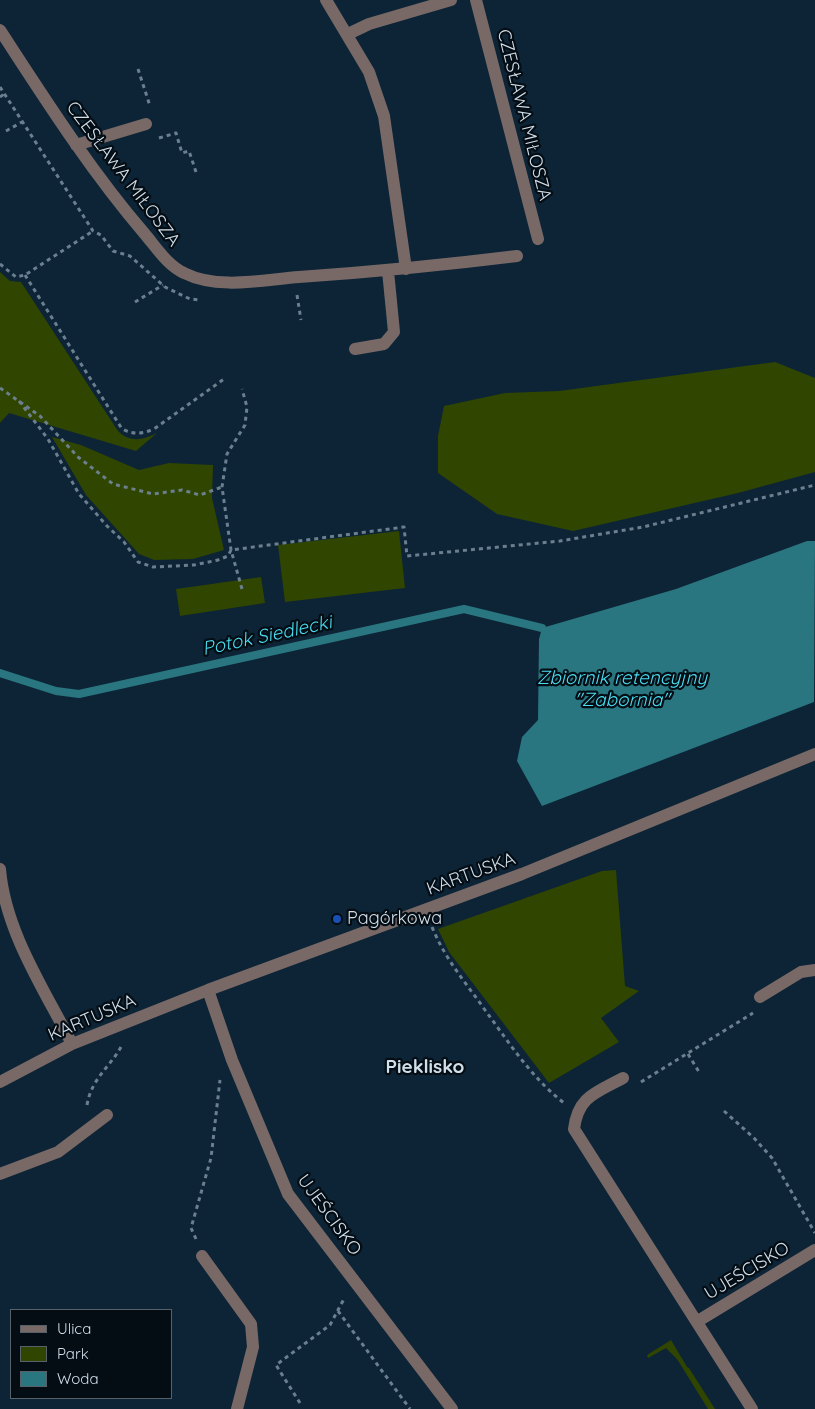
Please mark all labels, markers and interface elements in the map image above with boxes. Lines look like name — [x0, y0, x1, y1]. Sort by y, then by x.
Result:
street label: CZESŁAWA MIŁOSZA — [492, 27, 556, 203]
street label: CZESŁAWA MIŁOSZA — [61, 97, 185, 251]
water label: Potok Siedlecki — [200, 611, 334, 661]
water label: Zbiornik retencyjny "Zabornia" — [537, 667, 707, 711]
street label: KARTUSKA — [424, 848, 518, 900]
place label: Pagórkowa — [347, 908, 442, 930]
marker: Pagórkowa — [331, 913, 343, 925]
street label: KARTUSKA — [45, 990, 139, 1046]
district label: Pieklisko — [386, 1056, 464, 1078]
street label: UJEŚCISKO — [292, 1170, 366, 1260]
street label: UJEŚCISKO — [701, 1237, 793, 1305]
legend — [10, 1309, 172, 1399]
text: Ulica — [57, 1319, 91, 1338]
text: Park — [57, 1344, 89, 1363]
text: Woda — [57, 1369, 99, 1388]

